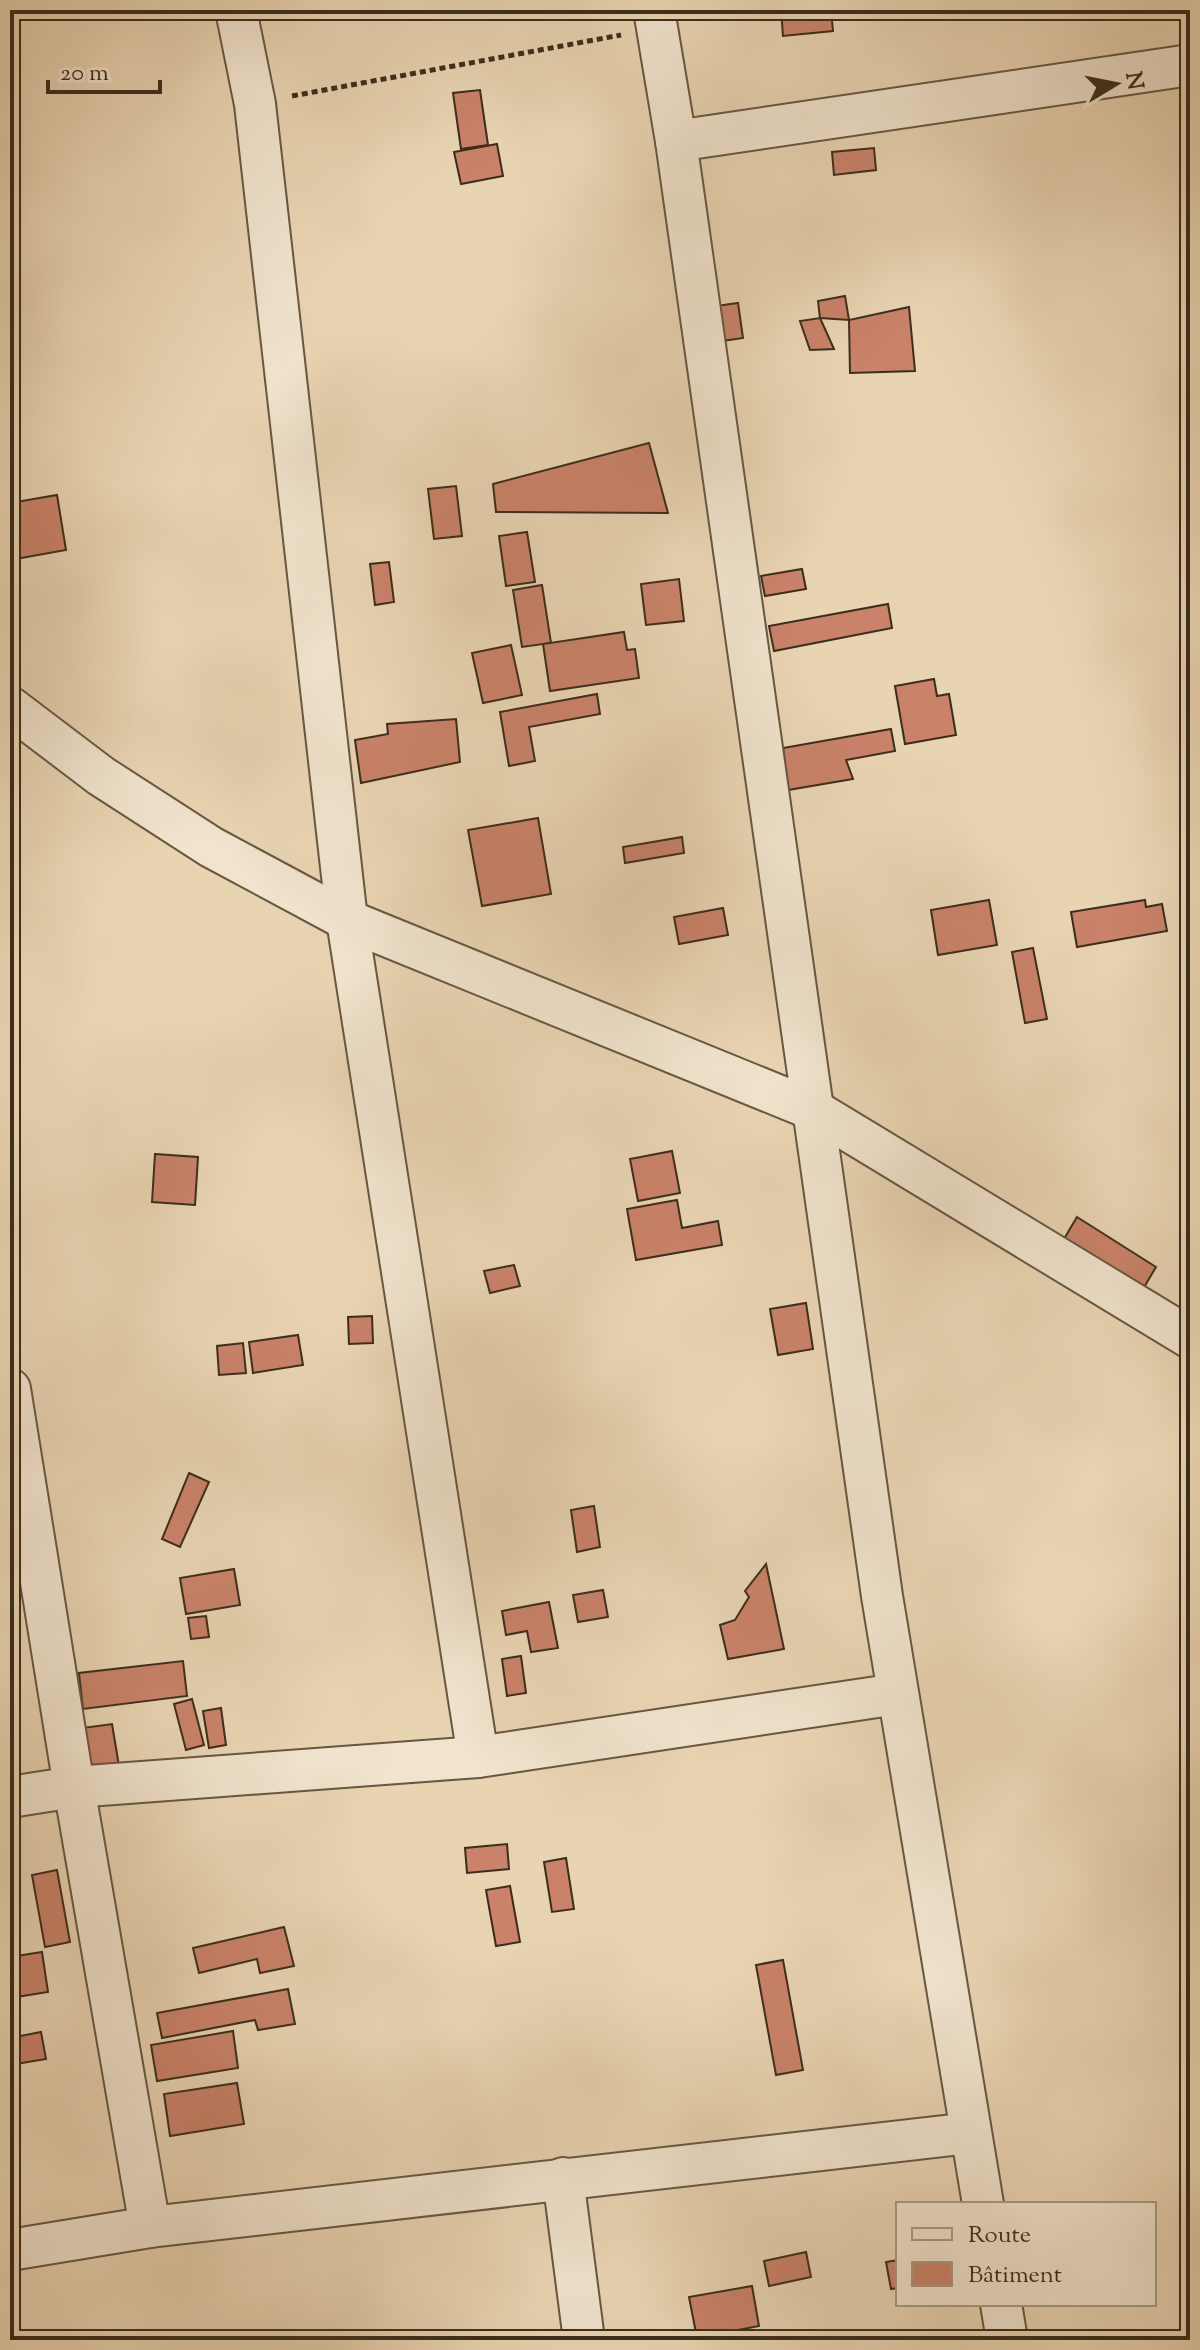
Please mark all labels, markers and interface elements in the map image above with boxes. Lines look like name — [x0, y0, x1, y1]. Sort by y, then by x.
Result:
scale bar — [48, 44, 160, 94]
north arrow — [1076, 44, 1156, 124]
text: 20 m — [60, 57, 109, 91]
text: N — [1115, 70, 1150, 93]
legend — [896, 2202, 1156, 2306]
text: Route — [968, 2219, 1031, 2253]
text: Bâtiment — [968, 2259, 1062, 2293]

